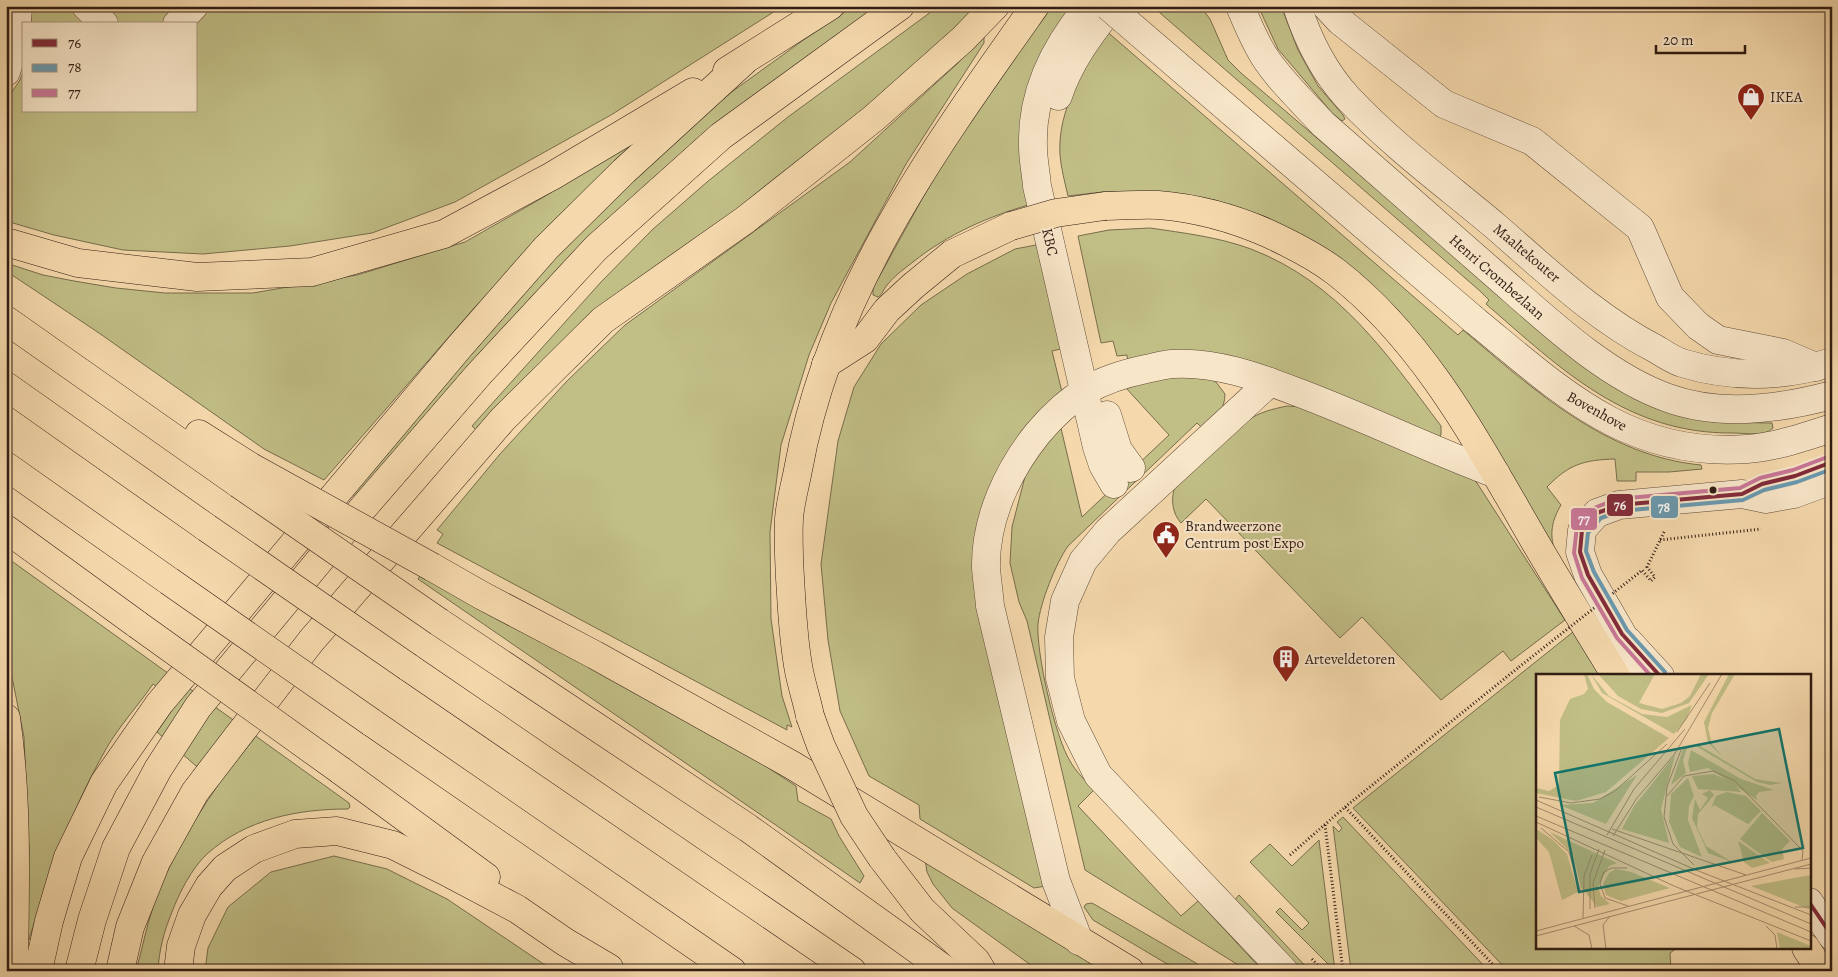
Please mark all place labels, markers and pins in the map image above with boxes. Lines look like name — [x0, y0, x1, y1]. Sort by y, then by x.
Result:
shop icon: IKEA — [1736, 82, 1766, 121]
place label: IKEA — [1770, 87, 1803, 107]
unlabelled marker — [1708, 485, 1718, 495]
place label: Brandweerzone Centrum post Expo — [1185, 516, 1304, 553]
public building icon: Brandweerzone Centrum post Expo — [1151, 520, 1181, 559]
building icon: Arteveldetoren — [1271, 644, 1301, 683]
place label: Arteveldetoren — [1304, 649, 1395, 669]

